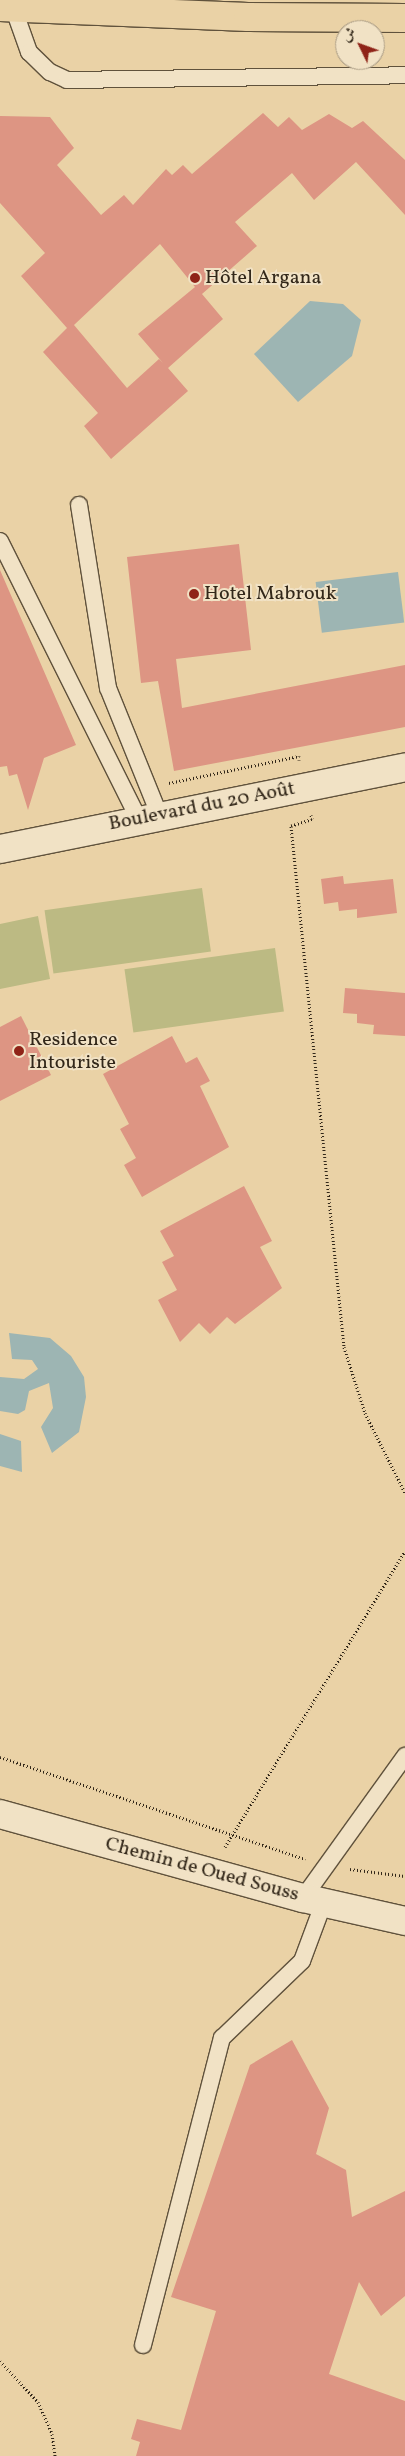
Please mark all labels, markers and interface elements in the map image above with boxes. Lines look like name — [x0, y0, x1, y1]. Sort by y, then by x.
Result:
north arrow — [335, 20, 385, 70]
text: ش — [338, 24, 361, 47]
place label: Hôtel Argana — [205, 266, 322, 290]
marker: Hôtel Argana — [189, 272, 201, 284]
place label: Hotel Mabrouk — [204, 582, 337, 606]
marker: Hotel Mabrouk — [188, 588, 200, 600]
street label: Boulevard du 20 Août — [107, 777, 297, 837]
place label: Residence Intouriste — [29, 1028, 117, 1075]
marker: Residence Intouriste — [13, 1045, 25, 1057]
street label: Chemin de Oued Souss — [102, 1833, 302, 1907]

